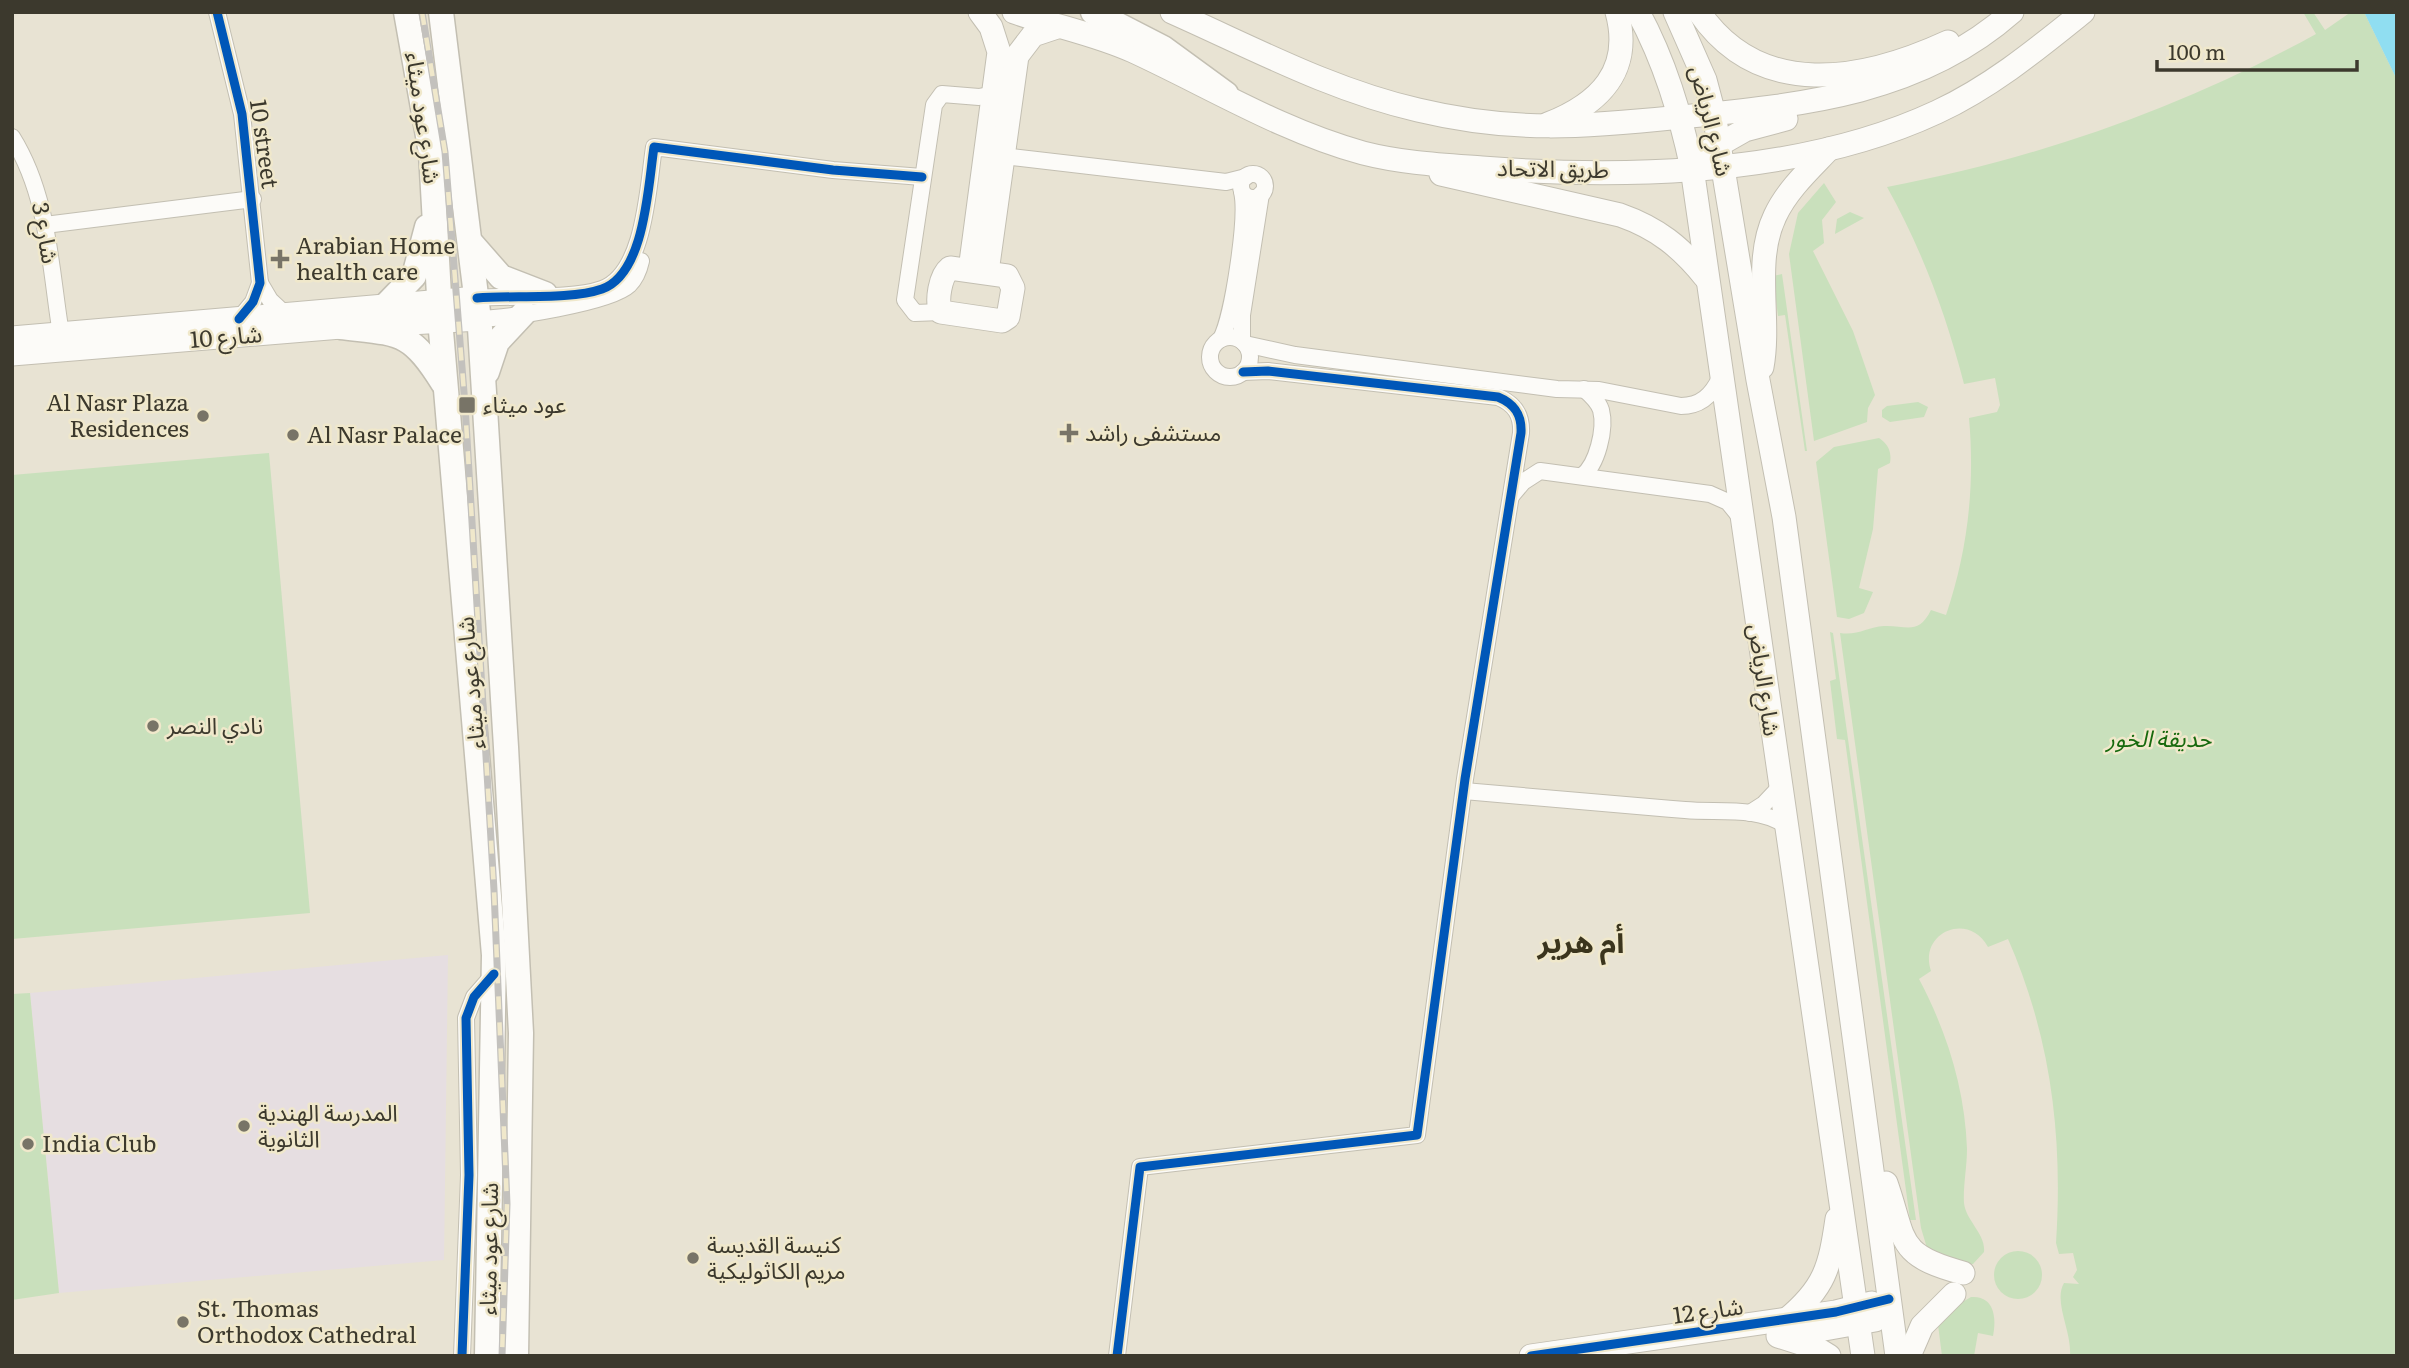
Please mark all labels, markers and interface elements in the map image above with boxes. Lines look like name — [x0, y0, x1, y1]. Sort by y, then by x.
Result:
scale bar — [2157, 28, 2356, 72]
text: 100 m — [2168, 35, 2225, 66]
street label: شارع عود ميثاء — [397, 50, 451, 186]
street label: شارع الرياض — [1681, 62, 1743, 180]
street label: 10 street — [243, 97, 289, 191]
street label: طريق الاتحاد — [1497, 149, 1609, 185]
street label: شارع 3 — [23, 199, 69, 266]
place label: Arabian Home health care — [296, 227, 455, 287]
marker: Arabian Home health care — [270, 249, 290, 269]
street label: شارع 10 — [188, 315, 263, 357]
place label: Al Nasr Plaza Residences — [46, 384, 190, 444]
place label: عود ميثاء — [483, 386, 566, 420]
marker: عود ميثاء — [457, 395, 477, 415]
marker: Al Nasr Plaza Residences — [195, 408, 211, 424]
place label: مستشفى راشد — [1085, 414, 1221, 448]
place label: Al Nasr Palace — [307, 416, 462, 450]
marker: مستشفى راشد — [1059, 423, 1079, 443]
marker: Al Nasr Palace — [285, 427, 301, 443]
street label: شارع عود ميثاء — [446, 615, 494, 751]
street label: شارع الرياض — [1739, 621, 1791, 738]
place label: نادي النصر — [166, 707, 263, 743]
marker: نادي النصر — [145, 718, 161, 734]
park label: حديقة الخور — [2105, 720, 2212, 754]
district label: أم هرير — [1536, 918, 1624, 966]
place label: المدرسة الهندية الثانوية — [258, 1094, 398, 1154]
marker: المدرسة الهندية الثانوية — [236, 1118, 252, 1134]
place label: India Club — [42, 1125, 157, 1159]
marker: India Club — [20, 1136, 36, 1152]
street label: شارع عود ميثاء — [469, 1182, 507, 1316]
place label: كنيسة القديسة مريم الكاثوليكية — [707, 1226, 845, 1288]
marker: كنيسة القديسة مريم الكاثوليكية — [685, 1250, 701, 1266]
street label: شارع 12 — [1670, 1287, 1745, 1333]
place label: St. Thomas Orthodox Cathedral — [197, 1290, 417, 1350]
marker: St. Thomas Orthodox Cathedral — [175, 1314, 191, 1330]

